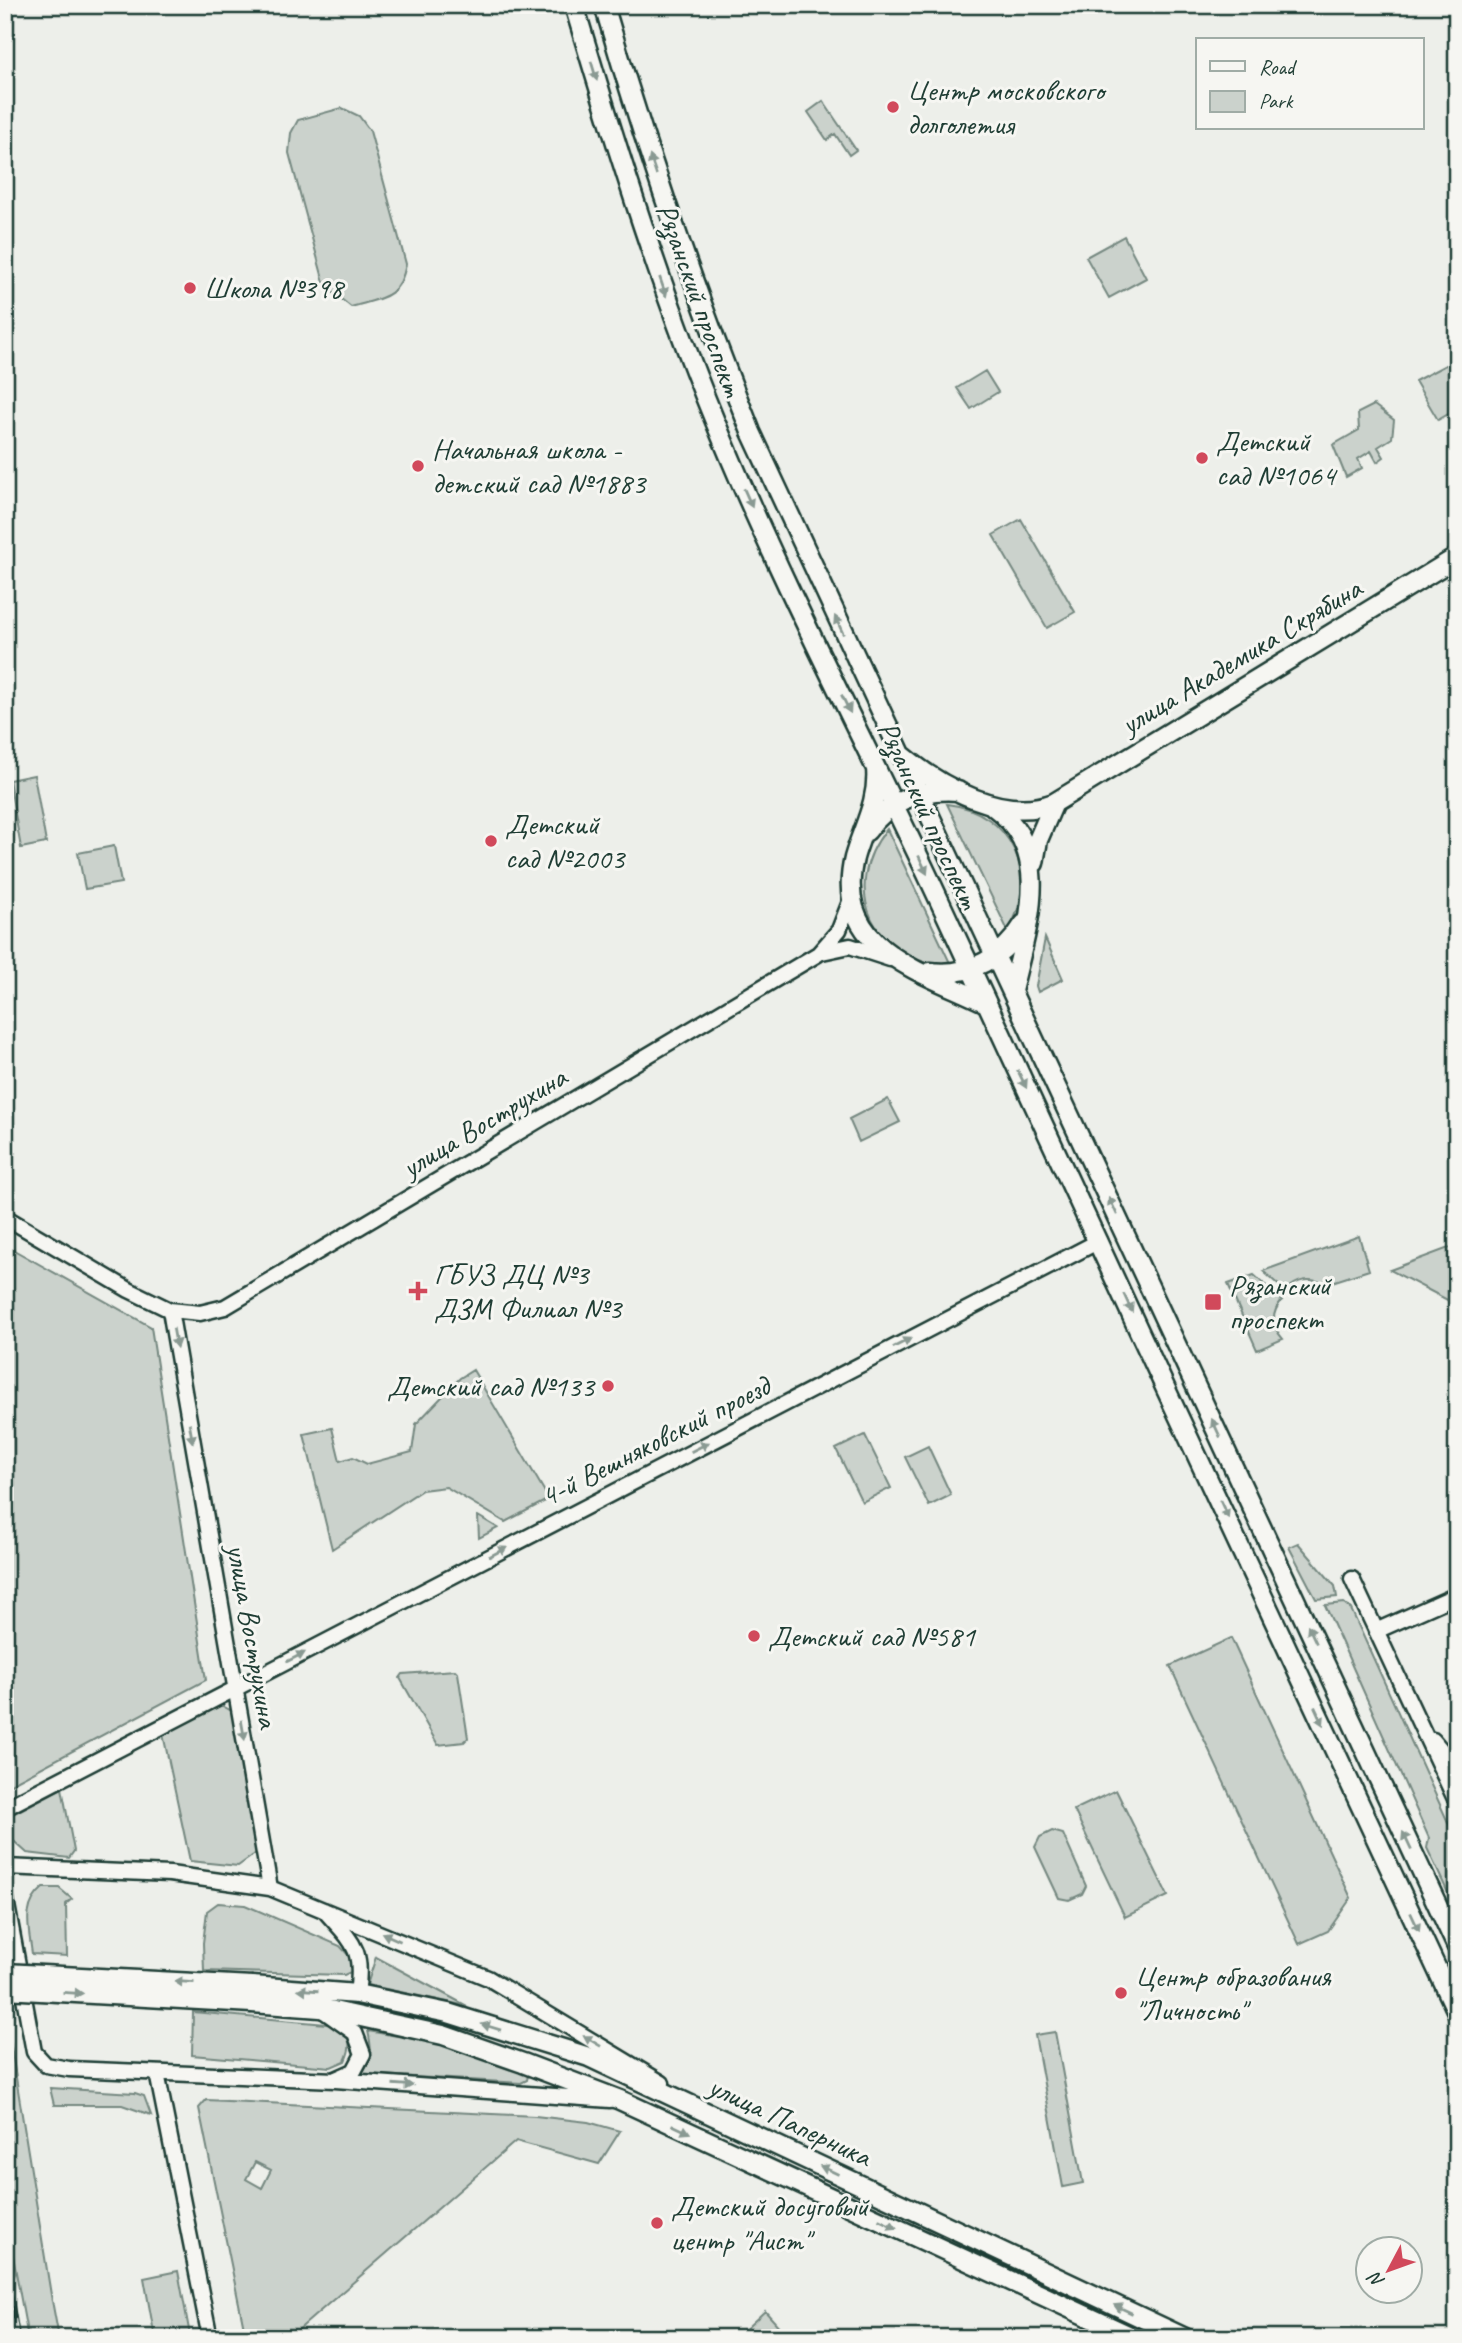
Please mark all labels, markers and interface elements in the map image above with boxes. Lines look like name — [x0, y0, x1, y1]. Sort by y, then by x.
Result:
legend — [1196, 38, 1424, 130]
text: Road — [1259, 54, 1298, 80]
one-way arrow — [589, 60, 599, 81]
place label: Центр московского долголетия — [907, 71, 1107, 143]
text: Park — [1259, 88, 1294, 114]
marker: Центр московского долголетия — [885, 99, 901, 115]
one-way arrow — [647, 154, 658, 175]
street label: Рязанский проспект — [647, 198, 753, 403]
place label: Школа №398 — [204, 269, 345, 307]
one-way arrow — [658, 277, 669, 298]
marker: Школа №398 — [182, 280, 198, 296]
place label: Детский сад №1064 — [1216, 422, 1338, 494]
place label: Начальная школа - детский сад №1883 — [432, 430, 648, 502]
marker: Детский сад №1064 — [1194, 450, 1210, 466]
marker: Начальная школа - детский сад №1883 — [410, 458, 426, 474]
one-way arrow — [742, 488, 754, 508]
street label: улица Академика Скрябина — [1112, 568, 1370, 744]
one-way arrow — [834, 615, 845, 635]
one-way arrow — [840, 694, 851, 714]
street label: Рязанский проспект — [869, 715, 990, 916]
place label: Детский сад №2003 — [505, 805, 627, 877]
marker: Детский сад №2003 — [483, 833, 499, 849]
one-way arrow — [917, 855, 929, 875]
street label: улица Вострухина — [393, 1057, 575, 1187]
one-way arrow — [1016, 1069, 1028, 1089]
one-way arrow — [1107, 1196, 1119, 1216]
place label: ГБУЗ ДЦ №3 ДЗМ Филиал №3 — [434, 1255, 624, 1327]
place label: Рязанский проспект — [1229, 1266, 1332, 1338]
marker: ГБУЗ ДЦ №3 ДЗМ Филиал №3 — [408, 1281, 428, 1301]
marker: Рязанский проспект — [1203, 1292, 1223, 1312]
one-way arrow — [1122, 1293, 1134, 1313]
one-way arrow — [170, 1327, 181, 1349]
one-way arrow — [892, 1337, 912, 1348]
street label: 4-й Вешняковский проезд — [534, 1366, 778, 1515]
place label: Детский сад №133 — [387, 1367, 596, 1405]
marker: Детский сад №133 — [600, 1378, 616, 1394]
one-way arrow — [1210, 1418, 1222, 1438]
one-way arrow — [186, 1422, 197, 1444]
one-way arrow — [690, 1442, 710, 1453]
one-way arrow — [1218, 1499, 1230, 1519]
street label: улица Вострухина — [218, 1539, 288, 1733]
one-way arrow — [488, 1546, 508, 1558]
place label: Детский сад №581 — [768, 1617, 977, 1655]
one-way arrow — [1306, 1624, 1318, 1644]
marker: Детский сад №581 — [746, 1628, 762, 1644]
one-way arrow — [286, 1651, 306, 1662]
one-way arrow — [1314, 1705, 1325, 1726]
one-way arrow — [238, 1719, 249, 1741]
one-way arrow — [1402, 1830, 1413, 1851]
one-way arrow — [1409, 1912, 1421, 1932]
one-way arrow — [381, 1931, 401, 1943]
place label: Центр образования "Личность" — [1135, 1957, 1332, 2029]
one-way arrow — [173, 1977, 195, 1988]
one-way arrow — [297, 1984, 319, 1995]
marker: Центр образования "Личность" — [1113, 1985, 1129, 2001]
one-way arrow — [63, 1987, 85, 1998]
one-way arrow — [480, 2021, 501, 2031]
one-way arrow — [583, 2035, 602, 2048]
street label: улица Паперника — [701, 2066, 879, 2176]
one-way arrow — [392, 2080, 414, 2091]
one-way arrow — [671, 2124, 692, 2135]
one-way arrow — [819, 2165, 839, 2176]
place label: Детский досуговый центр "Аист" — [671, 2187, 870, 2259]
marker: Детский досуговый центр "Аист" — [649, 2215, 665, 2231]
one-way arrow — [878, 2219, 898, 2230]
north arrow — [1354, 2234, 1424, 2304]
text: N — [1362, 2266, 1390, 2293]
one-way arrow — [1113, 2303, 1134, 2314]

